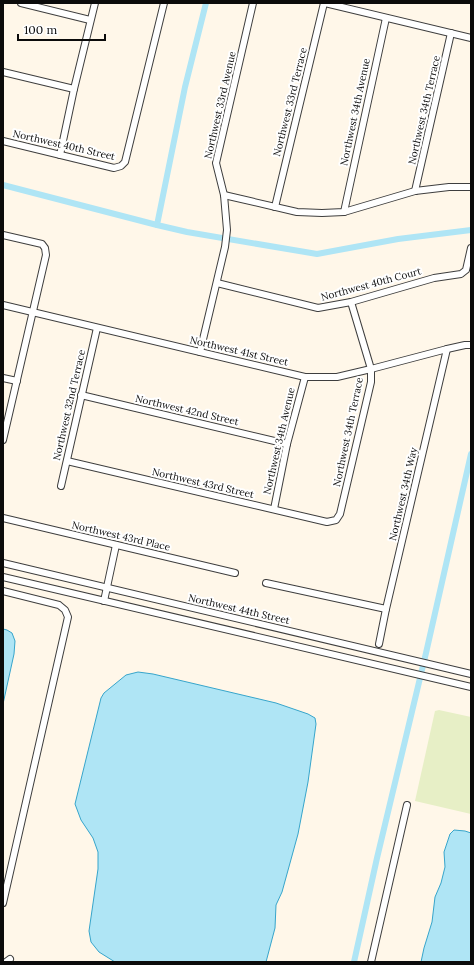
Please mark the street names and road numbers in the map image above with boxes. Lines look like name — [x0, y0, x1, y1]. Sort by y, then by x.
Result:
street label: Northwest 33rd Terrace — [270, 46, 310, 158]
street label: Northwest 33rd Avenue — [201, 49, 239, 160]
street label: Northwest 34th Terrace — [405, 54, 443, 166]
street label: Northwest 34th Avenue — [337, 57, 373, 167]
street label: Northwest 40th Street — [12, 127, 116, 163]
street label: Northwest 40th Court — [319, 264, 423, 304]
street label: Northwest 41st Street — [189, 333, 290, 369]
street label: Northwest 32nd Terrace — [50, 348, 88, 462]
street label: Northwest 34th Terrace — [330, 376, 366, 488]
street label: Northwest 34th Avenue — [260, 386, 298, 496]
street label: Northwest 42nd Street — [134, 392, 240, 428]
street label: Northwest 34th Way — [386, 445, 420, 542]
street label: Northwest 43rd Street — [151, 465, 255, 501]
street label: Northwest 43rd Place — [71, 518, 172, 554]
street label: Northwest 44th Street — [187, 591, 291, 627]

